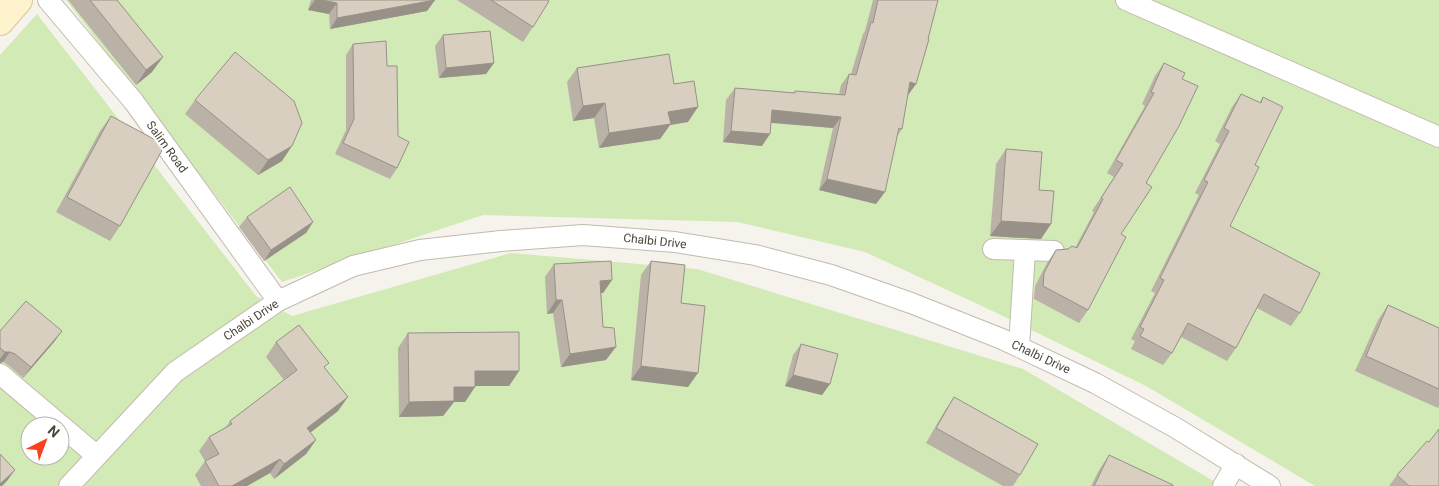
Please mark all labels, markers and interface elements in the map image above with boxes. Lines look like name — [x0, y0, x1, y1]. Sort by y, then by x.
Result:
street label: Salim Road — [144, 118, 190, 176]
street label: Chalbi Drive — [623, 231, 687, 251]
street label: Chalbi Drive — [221, 296, 281, 344]
street label: Chalbi Drive — [1009, 337, 1073, 377]
north arrow — [20, 416, 70, 466]
text: N — [45, 422, 63, 441]

